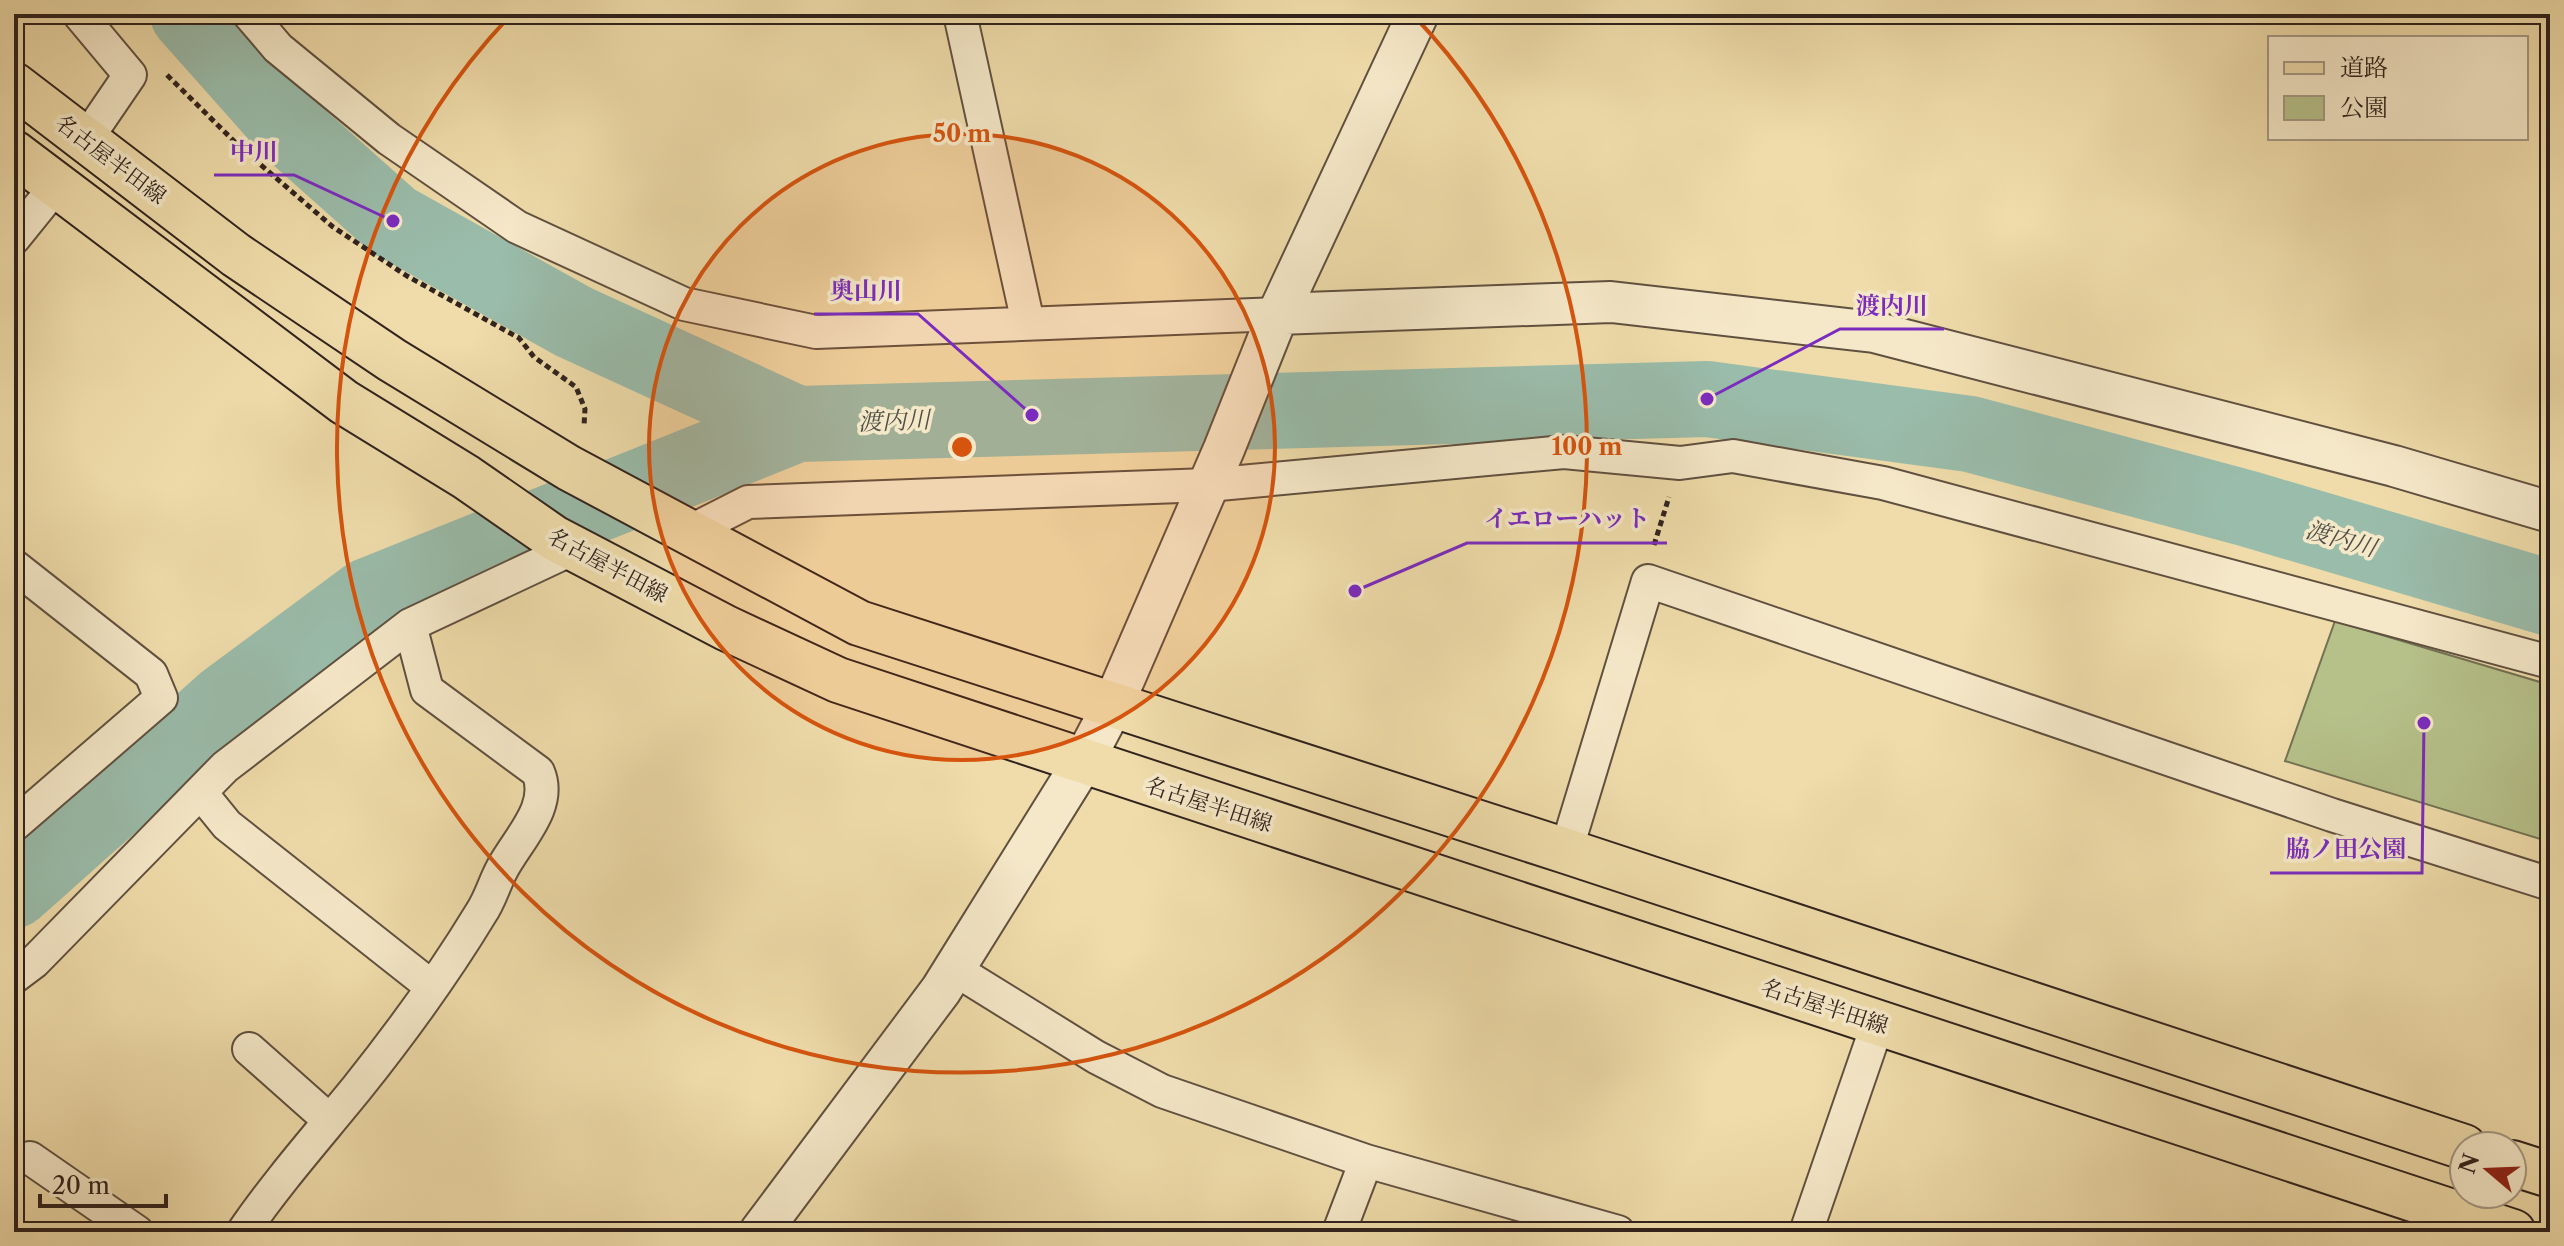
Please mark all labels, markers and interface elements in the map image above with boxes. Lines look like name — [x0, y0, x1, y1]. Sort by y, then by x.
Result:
legend — [2268, 36, 2528, 140]
text: 道路 — [2340, 53, 2388, 82]
text: 公園 — [2340, 93, 2388, 122]
street label: 名古屋半田線 — [50, 109, 172, 210]
text: 50 m — [933, 119, 991, 148]
callout: 中川 — [214, 127, 294, 175]
text: 中川 — [230, 137, 278, 166]
callout: 奥山川 — [814, 266, 918, 314]
text: 奥山川 — [830, 276, 902, 305]
callout: 渡内川 — [1840, 281, 1944, 329]
text: 渡内川 — [1856, 291, 1928, 320]
water label: 渡内川 — [857, 405, 933, 436]
text: 100 m — [1551, 432, 1623, 461]
centre of rings — [948, 433, 976, 461]
callout: イエローハット — [1467, 495, 1667, 543]
text: イエローハット — [1484, 504, 1650, 533]
water label: 渡内川 — [2303, 515, 2383, 563]
street label: 名古屋半田線 — [543, 523, 672, 608]
street label: 名古屋半田線 — [1142, 771, 1276, 838]
callout: 脇ノ田公園 — [2270, 825, 2422, 873]
text: 脇ノ田公園 — [2286, 834, 2406, 863]
street label: 名古屋半田線 — [1758, 973, 1892, 1040]
north arrow — [2448, 1130, 2528, 1210]
text: N — [2454, 1150, 2485, 1177]
scale bar — [40, 1158, 166, 1208]
text: 20 m — [52, 1171, 110, 1200]

